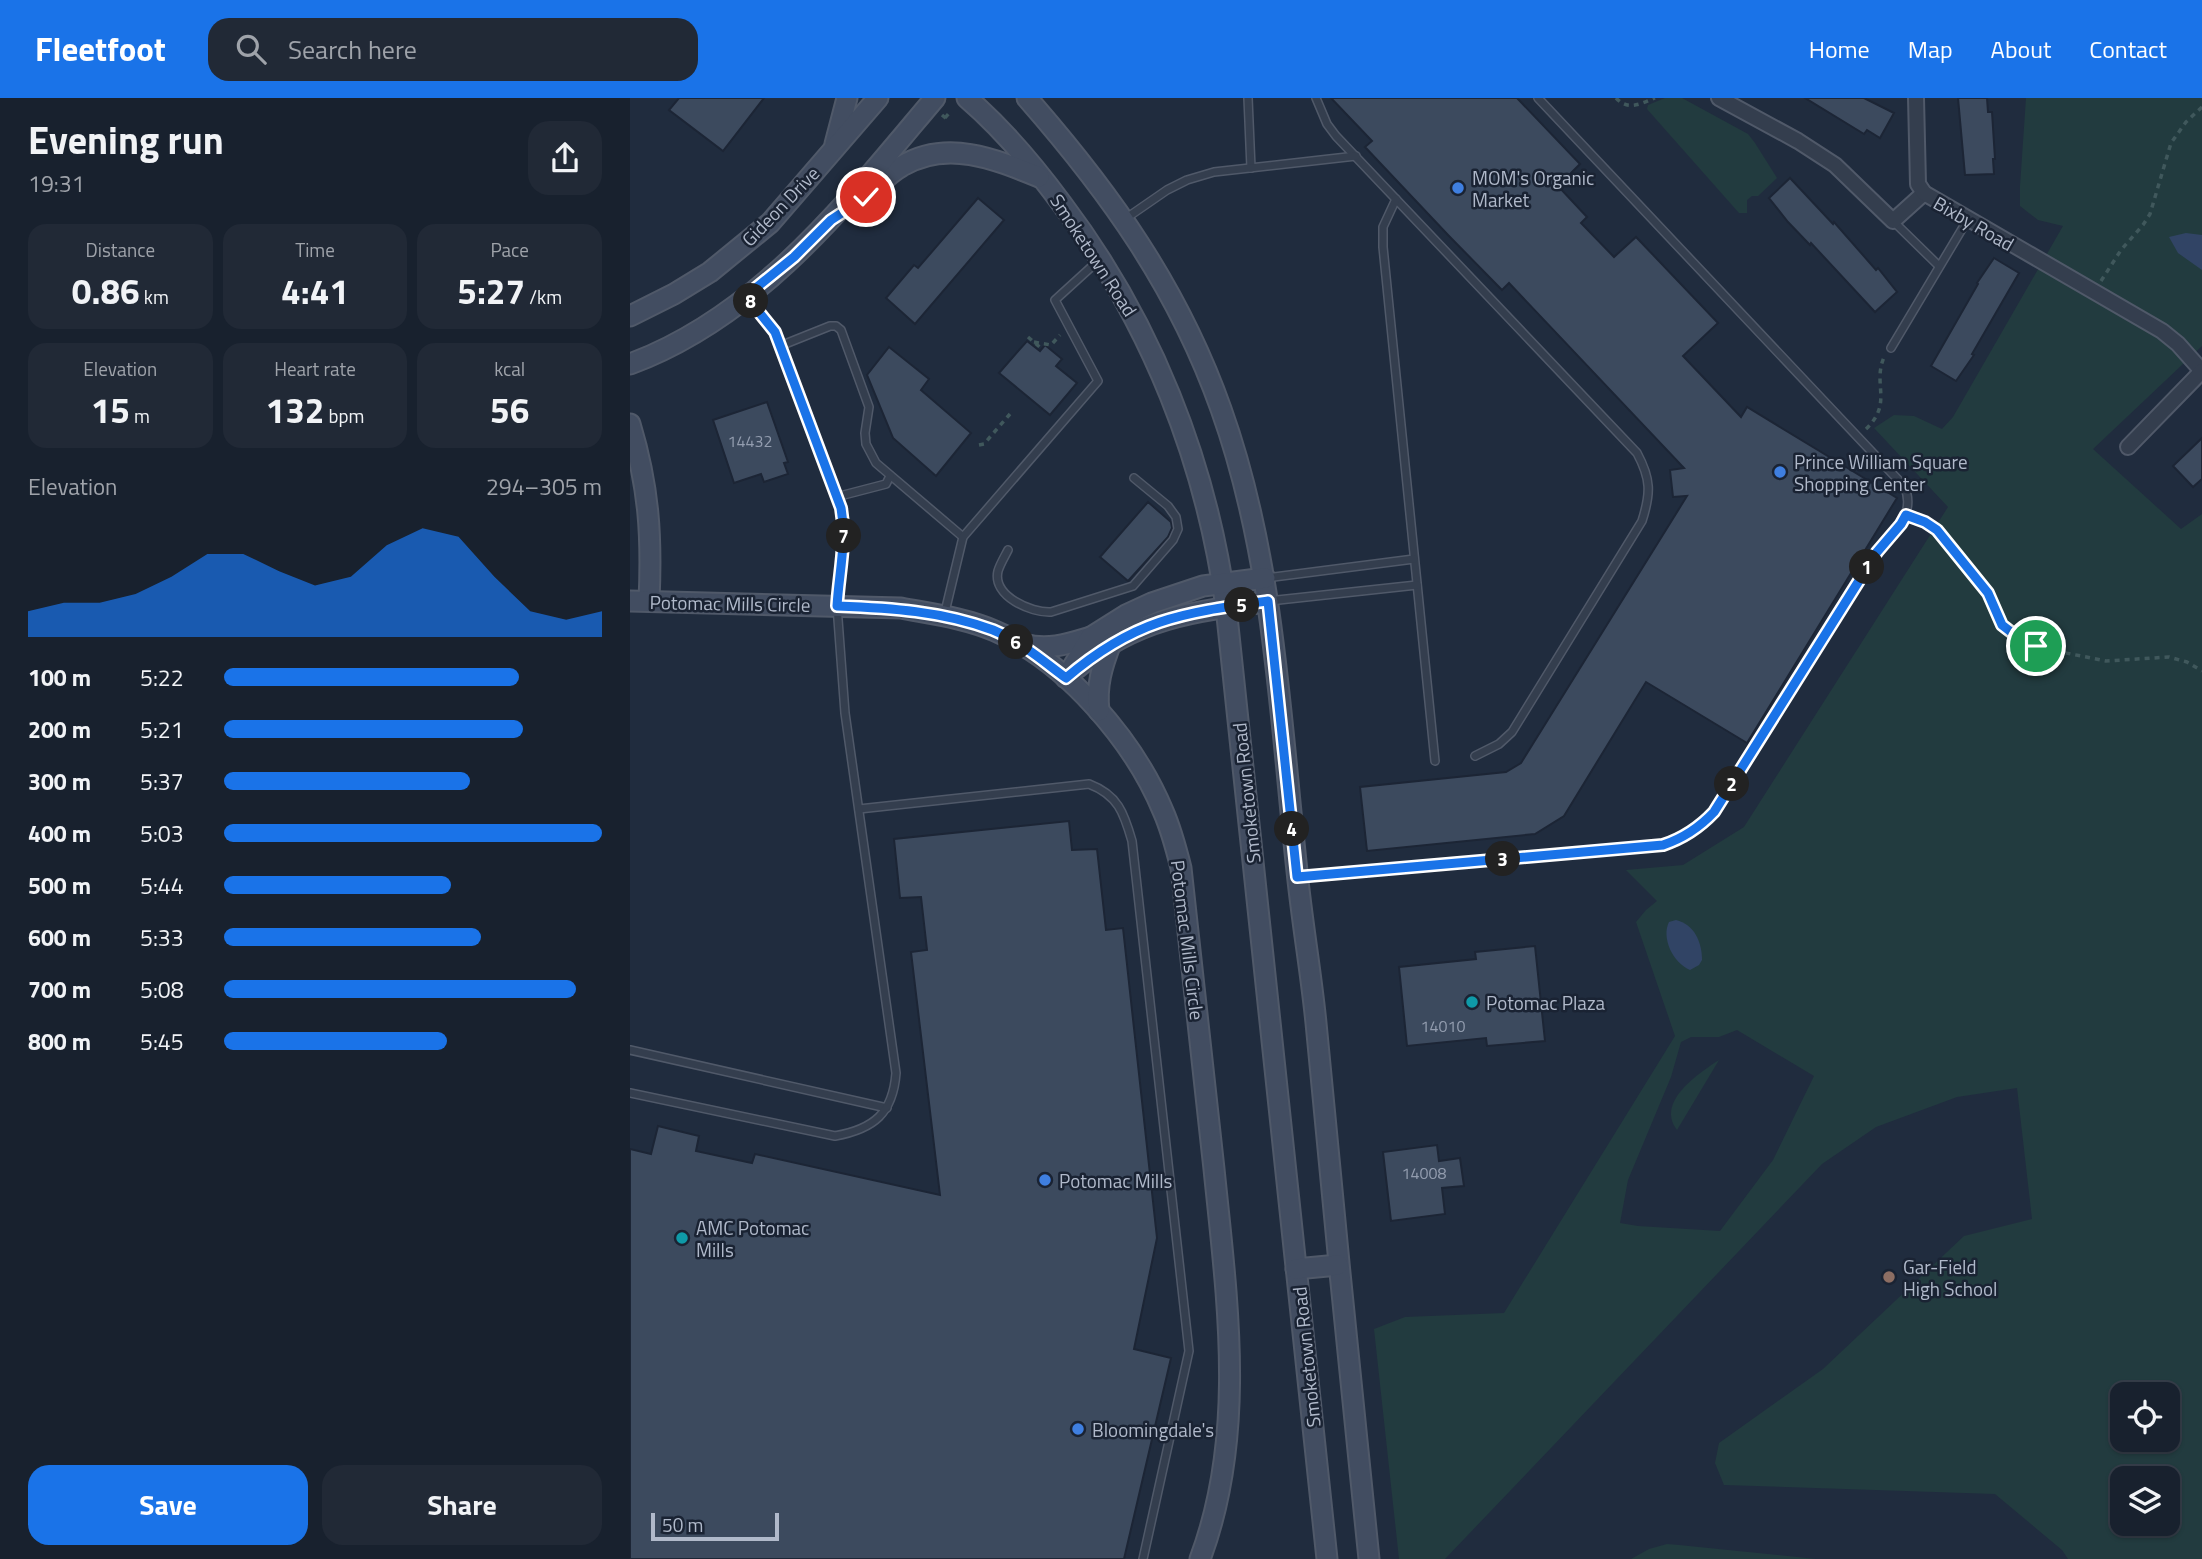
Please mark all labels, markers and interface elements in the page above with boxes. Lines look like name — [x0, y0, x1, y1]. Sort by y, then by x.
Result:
search box — [208, 18, 698, 81]
text: Fleetfoot — [35, 24, 166, 74]
icon: search — [232, 30, 270, 68]
text: Search here — [288, 30, 417, 69]
text: Home — [1809, 31, 1870, 67]
text: Map — [1908, 31, 1953, 67]
text: About — [1991, 31, 2051, 67]
text: Contact — [2089, 31, 2167, 67]
text: Evening run — [28, 111, 224, 169]
button: share — [528, 121, 602, 195]
street label: Gideon Drive — [734, 159, 826, 253]
place label: MOM's Organic Market — [1472, 163, 1594, 214]
text: 19:31 — [28, 166, 85, 201]
pin — [836, 167, 896, 227]
icon: check — [847, 178, 885, 216]
marker: MOM's Organic Market — [1450, 180, 1466, 196]
street label: Smoketown Road — [1043, 188, 1145, 322]
street label: Bixby Road — [1928, 188, 2020, 258]
text: Distance — [86, 235, 155, 264]
text: Time — [295, 235, 335, 264]
text: Pace — [490, 235, 529, 264]
text: 0.86 — [72, 264, 140, 318]
text: 4:41 — [281, 264, 349, 318]
text: 5:27 — [457, 264, 525, 318]
text: km — [140, 282, 169, 311]
text: /km — [525, 282, 562, 311]
pin: 8 — [734, 284, 768, 318]
text: 8 — [745, 286, 756, 315]
text: Elevation — [83, 354, 157, 383]
text: Heart rate — [274, 354, 356, 383]
text: kcal — [494, 354, 525, 383]
text: 15 — [91, 383, 130, 437]
text: 132 — [266, 383, 324, 437]
text: 56 — [490, 383, 529, 437]
text: m — [130, 401, 150, 430]
text: bpm — [324, 401, 364, 430]
house number: 14432 — [728, 429, 772, 453]
place label: Prince William Square Shopping Center — [1794, 447, 1968, 498]
marker: Prince William Square Shopping Center — [1772, 464, 1788, 480]
text: Elevation — [28, 469, 117, 504]
text: 294–305 m — [486, 469, 602, 504]
pin: 7 — [826, 518, 862, 554]
text: 7 — [838, 521, 849, 550]
pin: 1 — [1850, 550, 1884, 584]
text: 1 — [1861, 552, 1872, 581]
street label: Potomac Mills Circle — [649, 587, 811, 619]
pin: 5 — [1224, 588, 1260, 622]
text: 5 — [1236, 590, 1247, 619]
pin — [2006, 616, 2066, 676]
pin: 6 — [998, 624, 1034, 660]
text: 6 — [1010, 627, 1021, 656]
icon: arrive — [2017, 627, 2055, 665]
text: 100 m — [28, 660, 91, 695]
text: 5:22 — [140, 660, 184, 695]
text: 200 m — [28, 712, 91, 747]
text: 5:21 — [140, 712, 184, 747]
street label: Smoketown Road — [1224, 721, 1268, 865]
text: 300 m — [28, 764, 91, 799]
text: 5:37 — [140, 764, 184, 799]
pin: 2 — [1714, 766, 1750, 802]
text: 2 — [1726, 769, 1737, 798]
pin: 4 — [1274, 812, 1310, 846]
text: 4 — [1286, 814, 1297, 843]
text: 400 m — [28, 816, 91, 851]
text: 5:03 — [140, 816, 184, 851]
pin: 3 — [1486, 842, 1520, 876]
text: 3 — [1497, 844, 1508, 873]
street label: Potomac Mills Circle — [1164, 858, 1212, 1022]
text: 500 m — [28, 868, 91, 903]
text: 5:44 — [140, 868, 184, 903]
text: 600 m — [28, 920, 91, 955]
text: 5:33 — [140, 920, 184, 955]
text: 700 m — [28, 972, 91, 1007]
text: 5:08 — [140, 972, 184, 1007]
place label: Potomac Plaza — [1486, 988, 1606, 1017]
marker: Potomac Plaza — [1464, 994, 1480, 1010]
house number: 14010 — [1421, 1014, 1465, 1038]
text: 800 m — [28, 1024, 91, 1059]
text: 5:45 — [140, 1024, 184, 1059]
house number: 14008 — [1402, 1161, 1446, 1185]
place label: Potomac Mills — [1059, 1166, 1173, 1195]
marker: Potomac Mills — [1037, 1172, 1053, 1188]
place label: AMC Potomac Mills — [696, 1213, 809, 1264]
marker: AMC Potomac Mills — [674, 1230, 690, 1246]
place label: Gar-Field High School — [1903, 1252, 1997, 1303]
marker: Gar-Field High School — [1881, 1269, 1897, 1285]
street label: Smoketown Road — [1284, 1285, 1328, 1429]
map controls — [2110, 1382, 2180, 1536]
button: locate — [2110, 1382, 2180, 1452]
place label: Bloomingdale's — [1092, 1415, 1214, 1444]
marker: Bloomingdale's — [1070, 1421, 1086, 1437]
button: Save — [28, 1465, 308, 1545]
button: Share — [322, 1465, 602, 1545]
button: layers — [2110, 1466, 2180, 1536]
scale bar — [651, 1510, 779, 1542]
text: 50 m — [662, 1510, 703, 1539]

